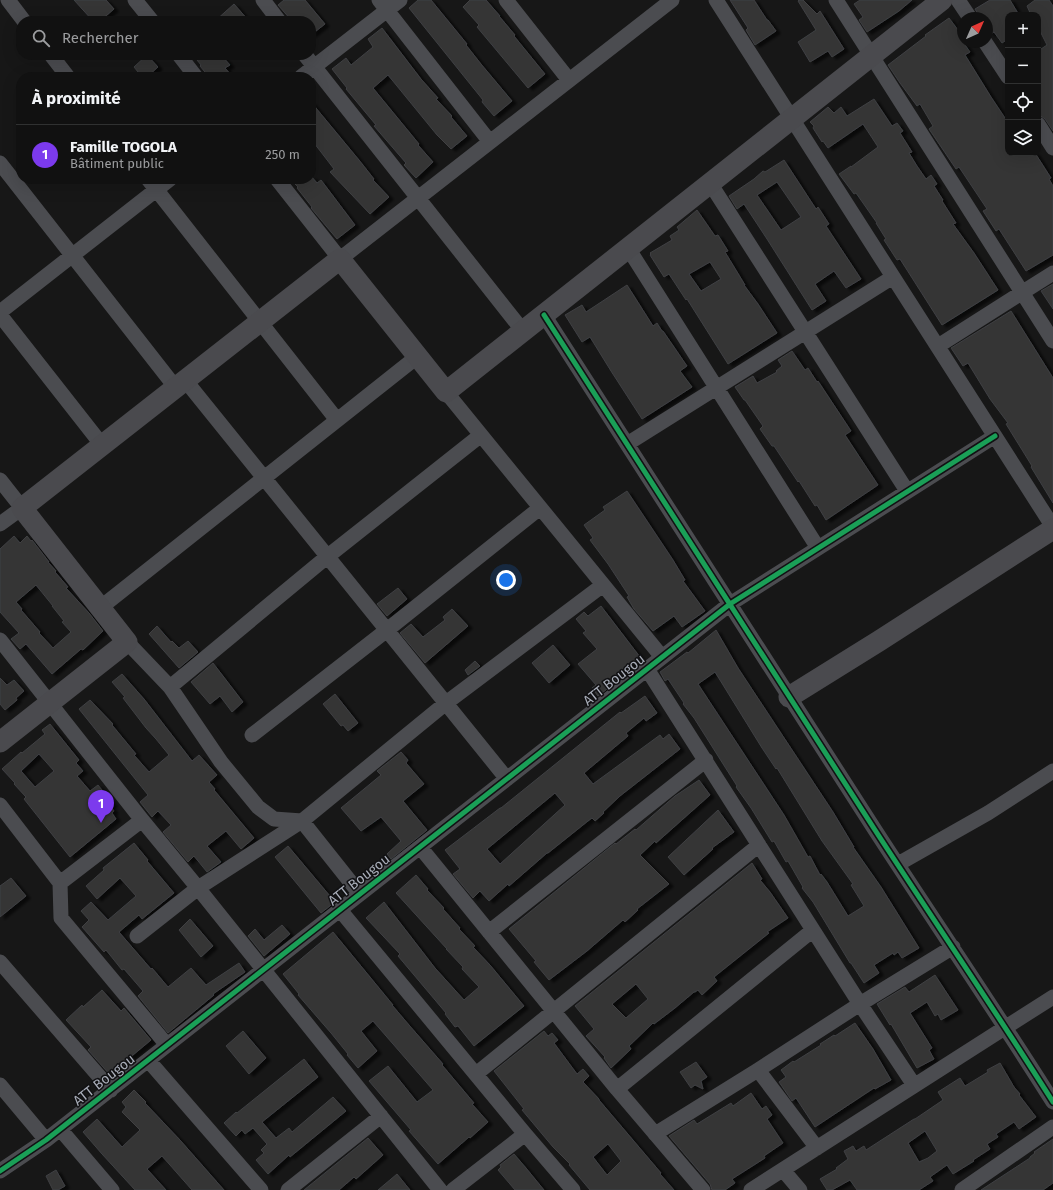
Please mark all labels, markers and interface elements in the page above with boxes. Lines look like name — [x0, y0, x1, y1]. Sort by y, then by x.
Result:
north arrow — [957, 12, 993, 48]
map controls — [1005, 12, 1041, 156]
button: + — [1005, 12, 1041, 48]
search box — [16, 16, 316, 60]
icon: search — [30, 27, 52, 49]
text: Rechercher — [62, 29, 138, 47]
button: − — [1005, 48, 1041, 84]
button: locate — [1005, 84, 1041, 120]
text: À proximité — [32, 88, 121, 109]
button: layers — [1005, 120, 1041, 156]
text: Famille TOGOLA — [70, 138, 177, 156]
text: 1 — [42, 147, 48, 162]
text: 250 m — [265, 147, 300, 162]
text: Bâtiment public — [70, 156, 164, 171]
your location — [496, 570, 516, 590]
street label: ATT Bougou — [580, 651, 648, 709]
pin: 1 — [88, 790, 114, 823]
street label: ATT Bougou — [325, 851, 393, 909]
street label: ATT Bougou — [70, 1051, 138, 1109]

